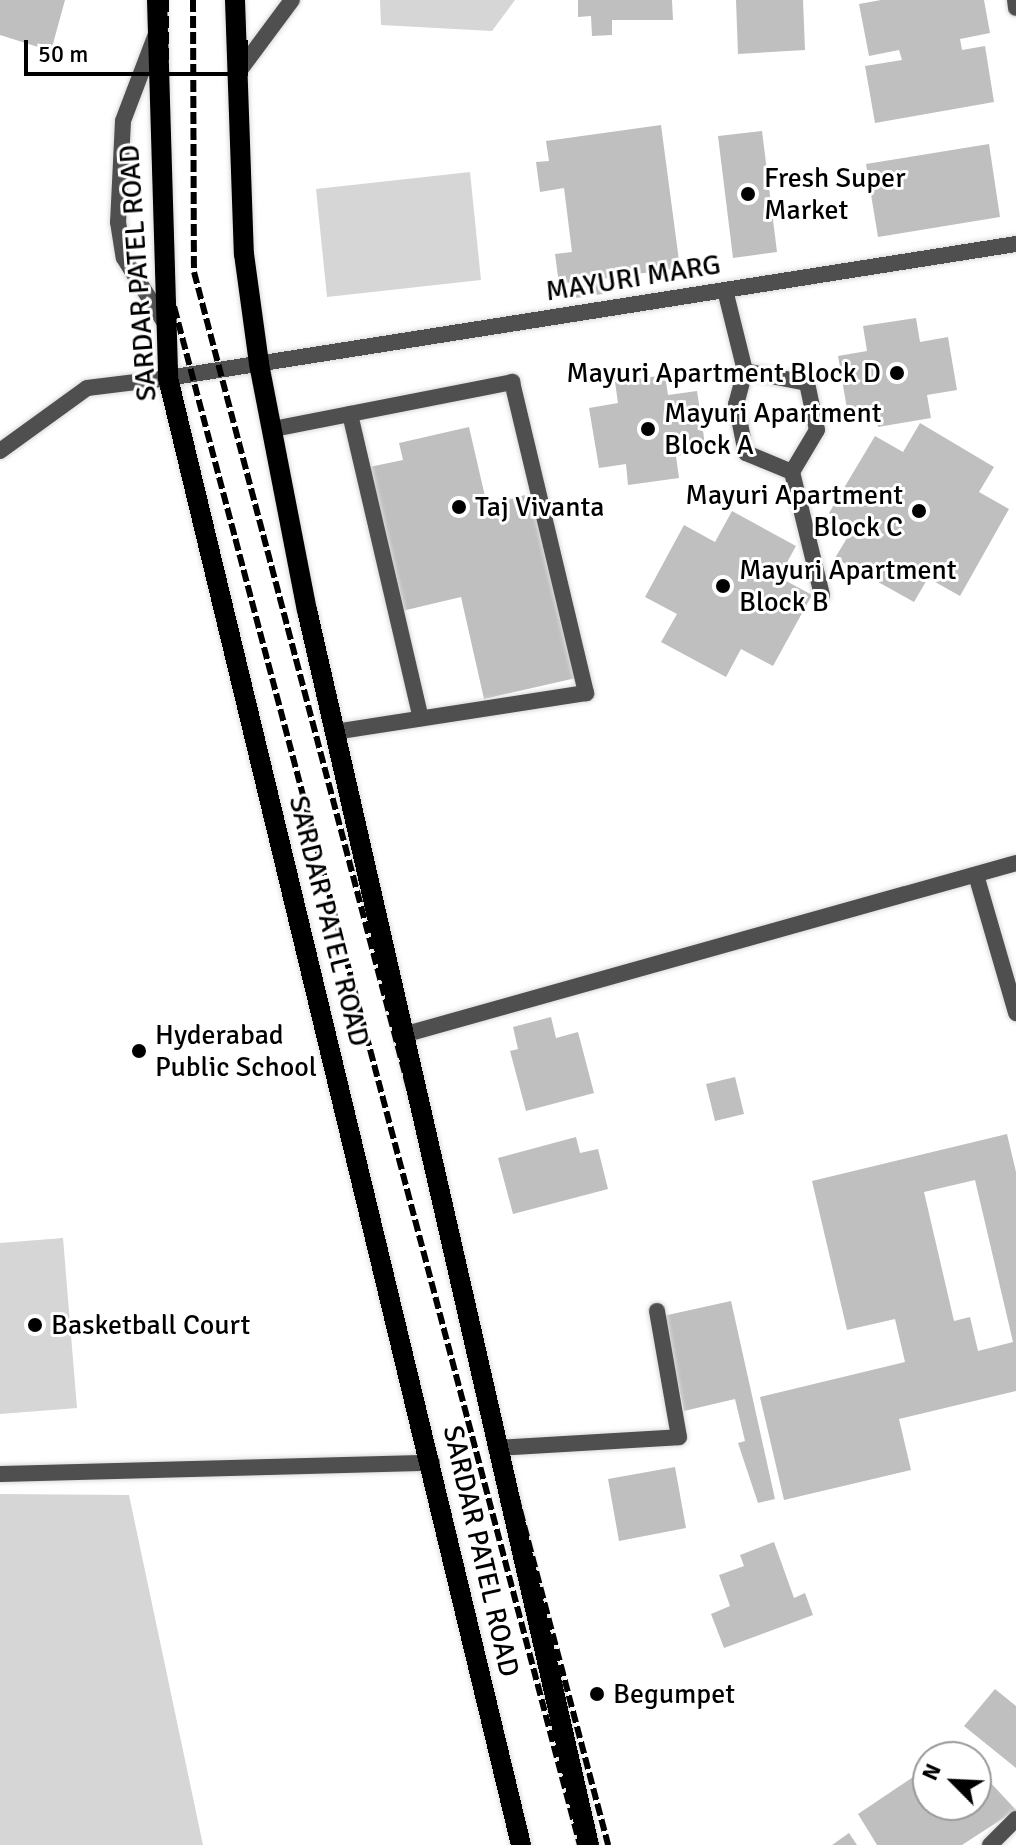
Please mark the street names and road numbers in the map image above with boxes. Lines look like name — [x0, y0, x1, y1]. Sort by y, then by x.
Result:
street label: SARDAR PATEL ROAD — [112, 144, 164, 402]
street label: MAYURI MARG — [543, 248, 723, 308]
street label: SARDAR PATEL ROAD — [282, 792, 376, 1050]
street label: SARDAR PATEL ROAD — [436, 1422, 526, 1680]

